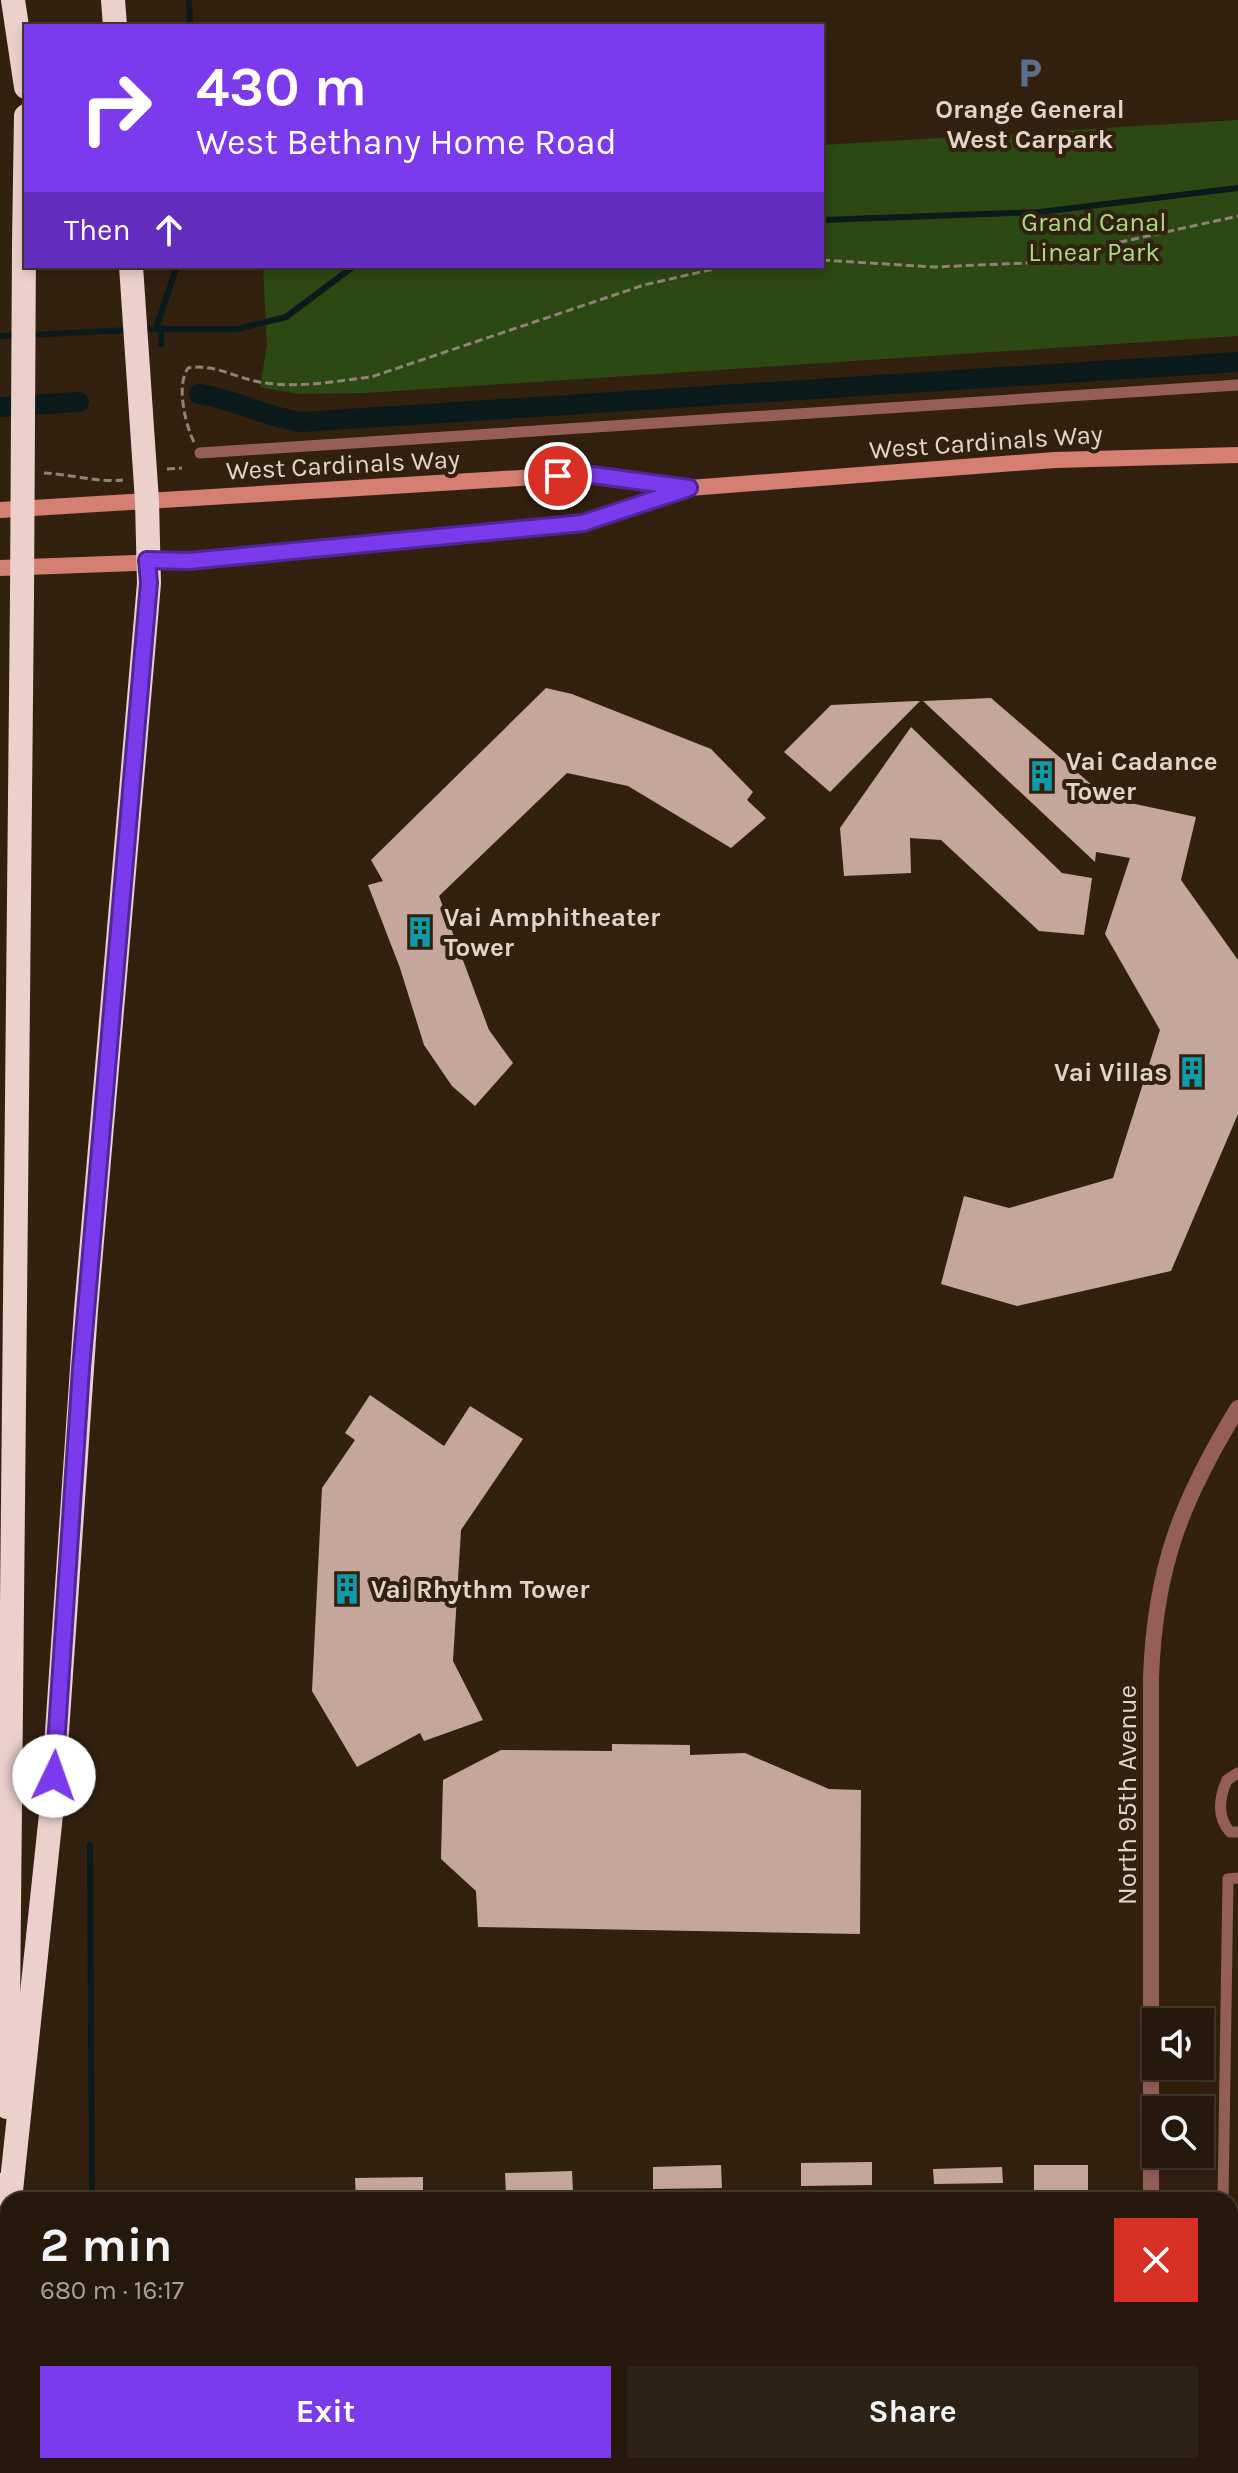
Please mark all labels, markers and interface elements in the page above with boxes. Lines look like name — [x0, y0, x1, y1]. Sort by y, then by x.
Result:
text: 430 m — [196, 54, 367, 119]
icon: right — [64, 56, 168, 160]
parking icon: Orange General West Carpark — [1013, 56, 1047, 90]
place label: Orange General West Carpark — [935, 94, 1125, 155]
text: West Bethany Home Road — [196, 121, 617, 163]
park label: Grand Canal Linear Park — [1021, 207, 1167, 268]
icon: ahead — [147, 208, 191, 252]
text: Then — [64, 212, 131, 248]
street label: West Cardinals Way — [868, 418, 1104, 466]
pin — [524, 442, 592, 510]
street label: West Cardinals Way — [225, 443, 461, 487]
icon: arrive — [536, 454, 580, 498]
place label: Vai Cadance Tower — [1066, 746, 1218, 807]
building icon: Vai Cadance Tower — [1025, 759, 1059, 793]
place label: Vai Amphitheater Tower — [444, 902, 661, 963]
building icon: Vai Amphitheater Tower — [403, 915, 437, 949]
building icon: Vai Villas — [1175, 1055, 1209, 1089]
place label: Vai Villas — [1054, 1057, 1168, 1088]
building icon: Vai Rhythm Tower — [330, 1572, 364, 1606]
place label: Vai Rhythm Tower — [371, 1574, 590, 1605]
street label: North 95th Avenue — [1112, 1685, 1143, 1905]
position arrow — [12, 1734, 96, 1818]
map controls — [1142, 2008, 1214, 2168]
button: sound — [1142, 2008, 1214, 2080]
button: search — [1142, 2096, 1214, 2168]
text: 2 min — [40, 2217, 172, 2273]
button: close — [1114, 2218, 1198, 2302]
text: 680 m · 16:17 — [40, 2275, 184, 2306]
button: Exit — [40, 2366, 611, 2458]
button: Share — [627, 2366, 1198, 2458]

